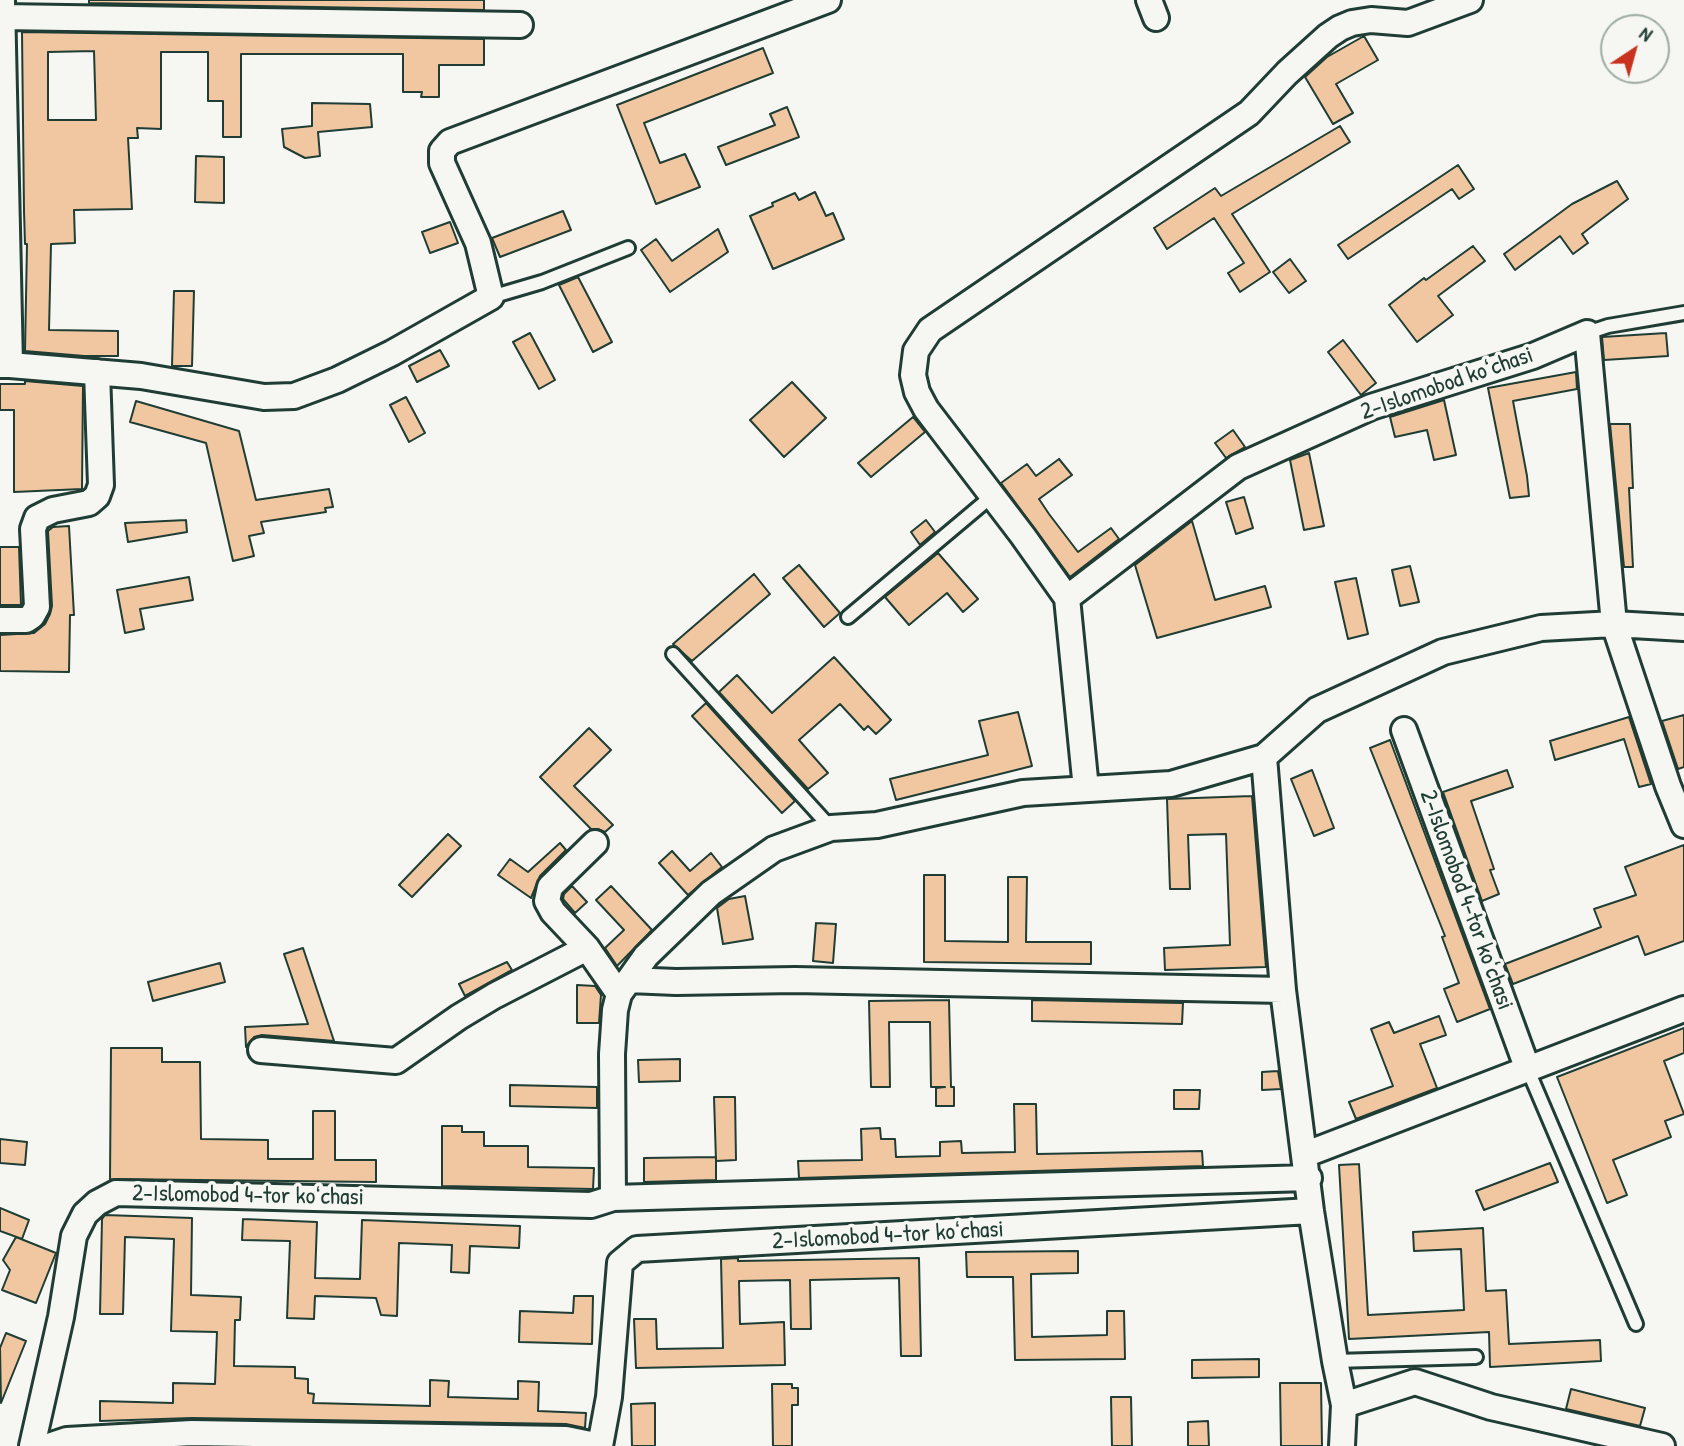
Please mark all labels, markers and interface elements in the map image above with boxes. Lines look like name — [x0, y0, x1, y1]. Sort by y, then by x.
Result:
north arrow — [1600, 14, 1670, 84]
text: N — [1634, 20, 1658, 47]
street label: 2-Islomobod koʻchasi — [1357, 341, 1537, 427]
street label: 2-Islomobod 4-tor koʻchasi — [1413, 786, 1519, 1014]
street label: 2-Islomobod 4-tor koʻchasi — [132, 1180, 364, 1212]
street label: 2-Islomobod 4-tor koʻchasi — [771, 1216, 1005, 1256]

